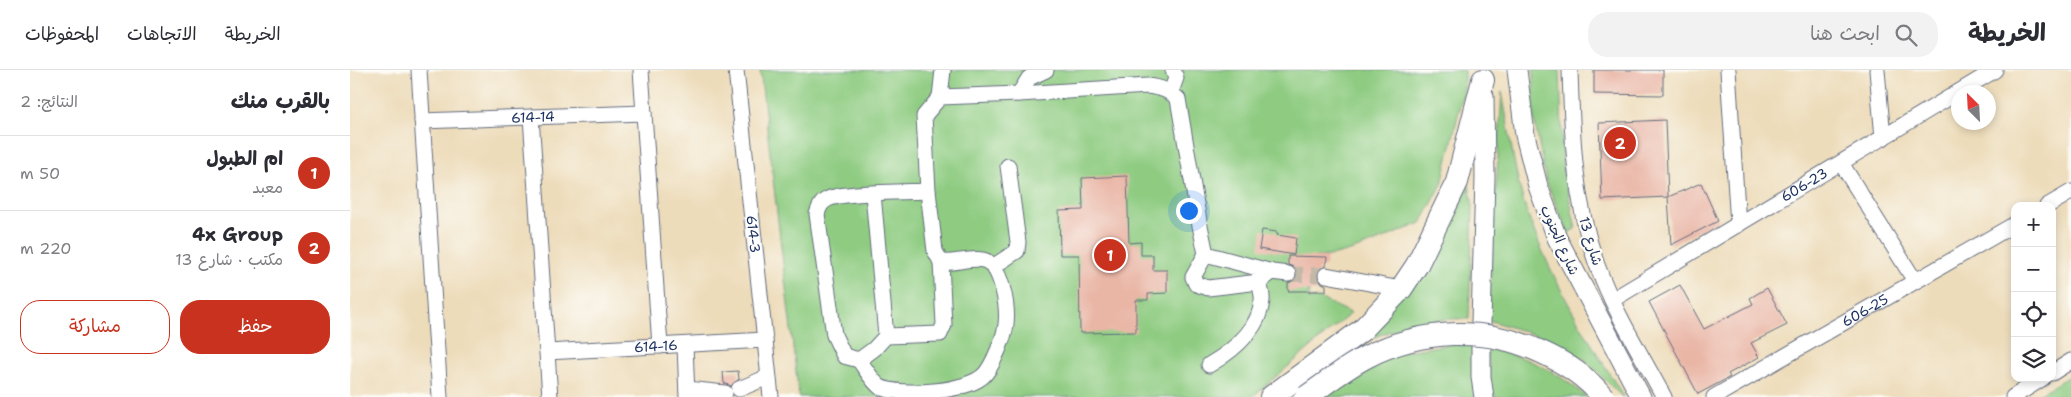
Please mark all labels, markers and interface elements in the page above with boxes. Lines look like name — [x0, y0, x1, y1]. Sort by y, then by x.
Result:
search box — [1588, 12, 1938, 57]
text: الخريطة — [1968, 17, 2046, 49]
text: ابحث هنا — [1810, 21, 1880, 46]
icon: search — [1892, 21, 1920, 49]
text: المحفوظات — [25, 22, 99, 46]
text: الاتجاهات — [127, 22, 197, 46]
text: الخريطة — [225, 22, 281, 46]
north arrow — [1951, 85, 1996, 130]
text: بالقرب منك — [231, 87, 330, 115]
text: النتائج: 2 — [20, 91, 78, 112]
street label: 614-14 — [511, 107, 555, 127]
pin: 2 — [1604, 124, 1636, 162]
text: ام الطبول — [206, 146, 283, 171]
text: 50 m — [20, 163, 60, 184]
text: 1 — [310, 163, 318, 184]
street label: 606-23 — [1777, 164, 1831, 206]
text: معبد — [252, 177, 283, 198]
your location — [1176, 198, 1202, 224]
street label: شارع الجنوب — [1536, 202, 1583, 278]
map controls — [2011, 202, 2056, 382]
button: + — [2011, 202, 2056, 247]
street label: 614-3 — [743, 214, 765, 254]
street label: شارع 13 — [1574, 214, 1607, 268]
text: 4x Group — [192, 222, 283, 247]
pin: 1 — [1094, 236, 1126, 274]
text: 220 m — [20, 238, 72, 259]
text: 2 — [308, 238, 320, 259]
button: − — [2011, 247, 2056, 292]
text: مكتب · شارع 13 — [175, 249, 283, 270]
street label: 606-25 — [1838, 290, 1891, 331]
button: locate — [2011, 292, 2056, 337]
button: مشاركة — [20, 300, 170, 354]
button: حفظ — [180, 300, 330, 354]
street label: 614-16 — [633, 336, 678, 356]
button: layers — [2011, 337, 2056, 382]

